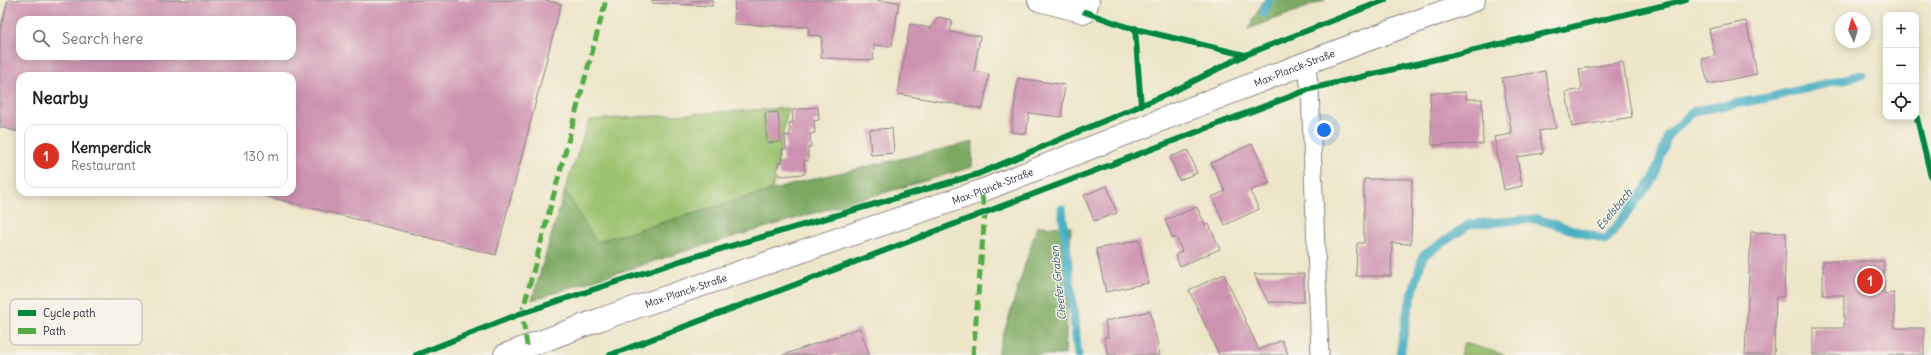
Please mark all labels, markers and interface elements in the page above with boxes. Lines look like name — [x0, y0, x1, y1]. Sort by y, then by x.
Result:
north arrow — [1835, 12, 1871, 48]
map controls — [1883, 12, 1919, 120]
button: + — [1883, 12, 1919, 48]
search box — [16, 16, 296, 60]
icon: search — [30, 27, 52, 49]
text: Search here — [62, 29, 143, 48]
street label: Max-Planck-Straße — [1252, 46, 1336, 89]
button: − — [1883, 48, 1919, 84]
button: locate — [1883, 84, 1919, 120]
text: Nearby — [32, 87, 88, 109]
your location — [1314, 120, 1334, 140]
text: Kemperdick — [71, 138, 151, 157]
text: 1 — [43, 148, 49, 165]
text: 130 m — [243, 148, 279, 165]
text: Restaurant — [71, 157, 136, 174]
street label: Max-Planck-Straße — [950, 165, 1035, 207]
water label: Eselsbach — [1593, 185, 1636, 232]
water label: Cleefer Graben — [1047, 244, 1069, 321]
pin: 1 — [1857, 266, 1883, 296]
street label: Max-Planck-Straße — [643, 271, 728, 310]
legend — [10, 299, 142, 345]
text: Cycle path — [43, 306, 96, 320]
text: Path — [43, 324, 66, 338]

